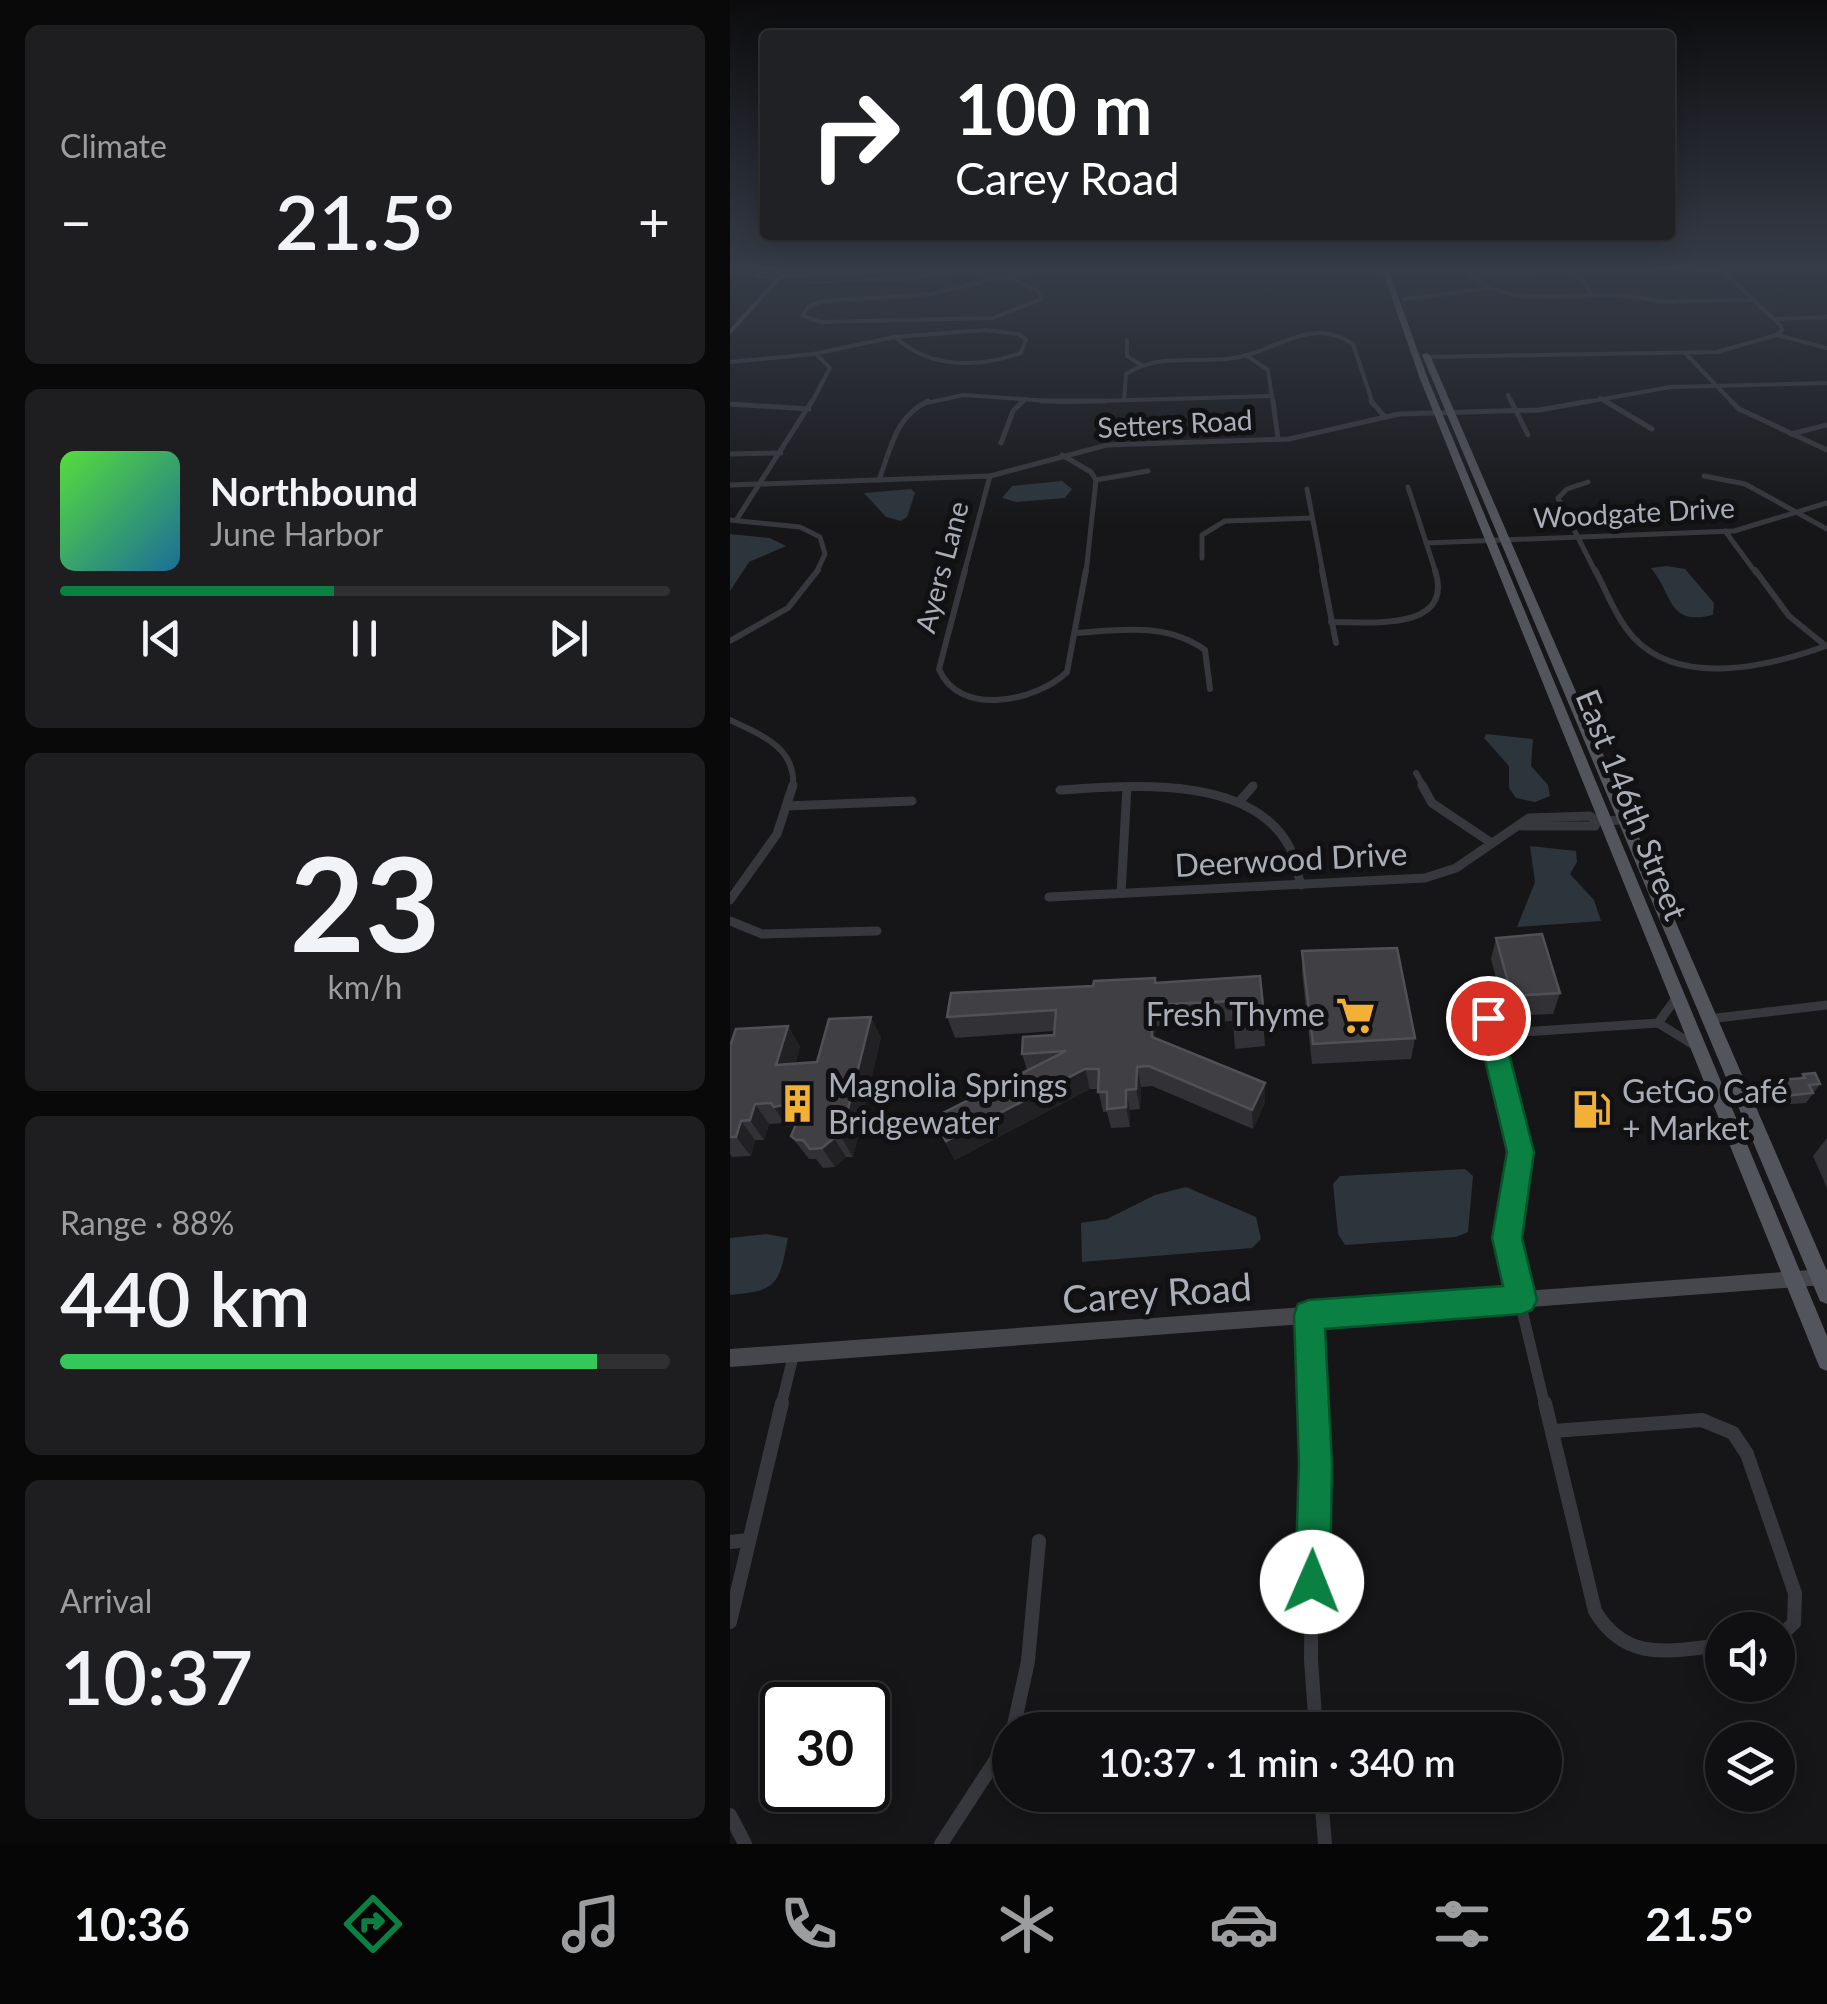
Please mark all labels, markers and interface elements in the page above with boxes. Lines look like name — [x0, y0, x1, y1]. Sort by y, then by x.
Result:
text: 100 m — [955, 66, 1152, 150]
icon: right — [790, 70, 920, 200]
text: Climate — [60, 126, 167, 165]
text: Carey Road — [955, 151, 1179, 205]
text: 21.5° — [275, 176, 455, 266]
text: − — [60, 188, 92, 254]
text: + — [638, 188, 670, 254]
street label: Setters Road — [1097, 402, 1253, 444]
text: Northbound — [210, 468, 418, 514]
street label: Woodgate Drive — [1532, 490, 1736, 534]
street label: Ayers Lane — [907, 497, 975, 636]
text: June Harbor — [210, 514, 383, 553]
icon: previous — [134, 611, 189, 666]
icon: pause — [337, 611, 392, 666]
icon: next — [541, 611, 596, 666]
street label: East 146th Street — [1568, 683, 1697, 926]
text: 23 — [290, 824, 440, 980]
street label: Deerwood Drive — [1173, 833, 1408, 884]
text: km/h — [328, 967, 402, 1006]
pin — [1446, 976, 1531, 1061]
icon: arrive — [1461, 991, 1516, 1046]
place label: Fresh Thyme — [1146, 994, 1325, 1033]
supermarket icon: Fresh Thyme — [1334, 994, 1376, 1036]
place label: Magnolia Springs Bridgewater — [828, 1065, 1068, 1141]
place label: GetGo Café + Market — [1622, 1071, 1788, 1147]
building icon: Magnolia Springs Bridgewater — [777, 1083, 819, 1125]
fuel station icon: GetGo Café + Market — [1571, 1089, 1613, 1131]
text: Range · 88% — [60, 1203, 234, 1242]
text: 440 km — [60, 1253, 311, 1343]
street label: Carey Road — [1061, 1262, 1253, 1322]
position arrow — [1260, 1530, 1364, 1634]
text: Arrival — [60, 1581, 152, 1620]
map controls — [1705, 1612, 1795, 1812]
button: sound — [1705, 1612, 1795, 1702]
text: 10:37 — [60, 1631, 253, 1721]
speed limit sign: 30 — [760, 1682, 890, 1812]
button: layers — [1705, 1722, 1795, 1812]
text: 10:37 · 1 min · 340 m — [1099, 1739, 1455, 1785]
icon: directions — [338, 1889, 408, 1959]
icon: music — [556, 1889, 626, 1959]
icon: phone — [774, 1889, 844, 1959]
icon: climate — [992, 1889, 1062, 1959]
icon: car — [1209, 1889, 1279, 1959]
icon: filters — [1427, 1889, 1497, 1959]
text: 10:36 — [74, 1897, 190, 1951]
text: 21.5° — [1645, 1897, 1753, 1951]

